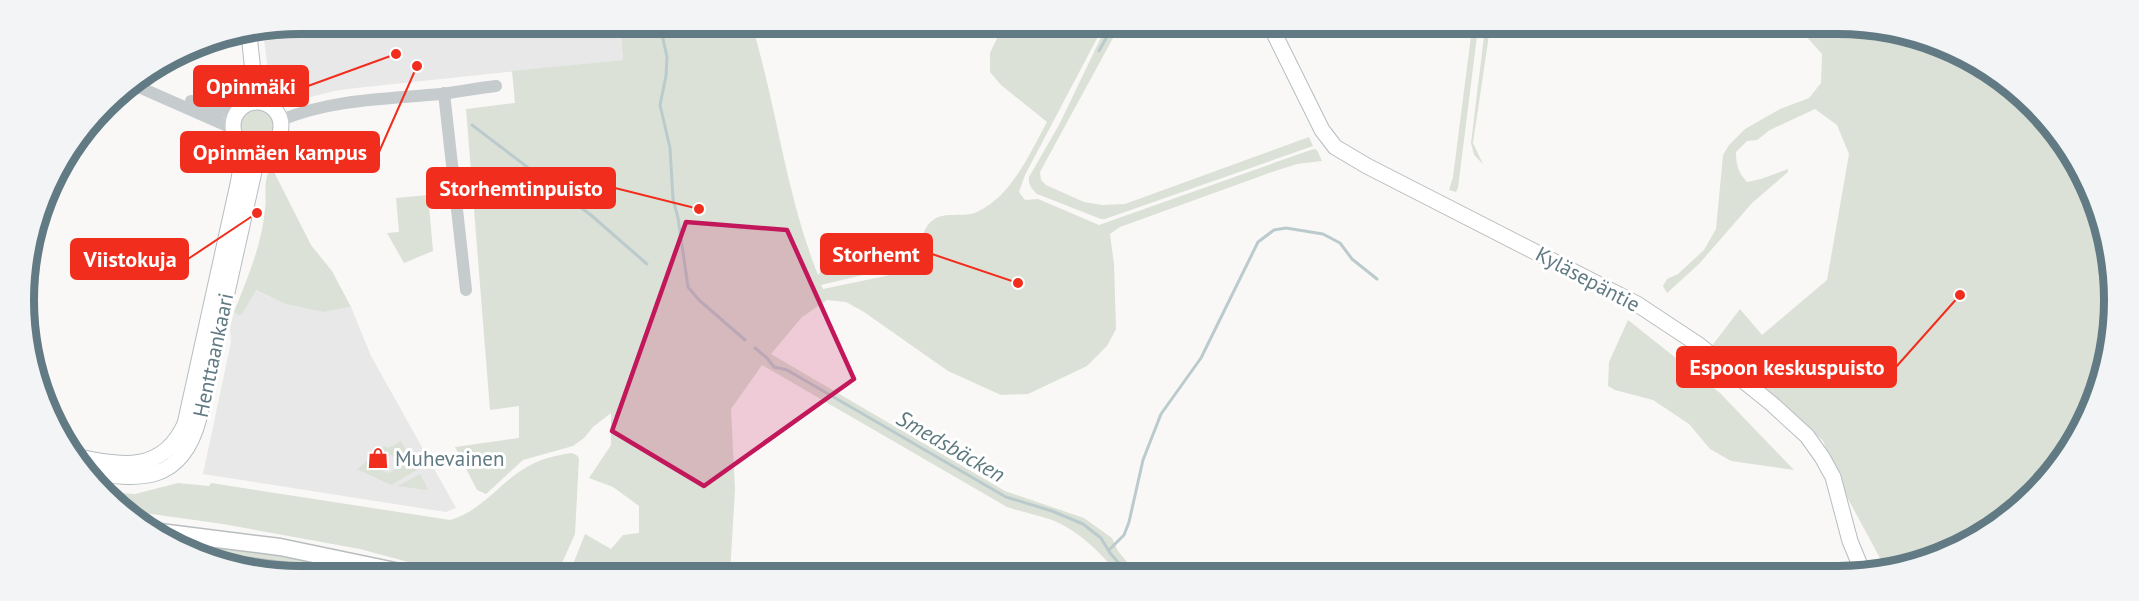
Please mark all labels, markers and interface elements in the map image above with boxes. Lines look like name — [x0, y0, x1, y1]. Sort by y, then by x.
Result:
callout: Opinmäki — [194, 66, 308, 106]
text: Opinmäki — [206, 72, 296, 100]
callout: Opinmäen kampus — [181, 132, 379, 172]
text: Opinmäen kampus — [193, 138, 367, 166]
callout: Storhemtinpuisto — [427, 168, 615, 208]
text: Storhemtinpuisto — [439, 174, 603, 202]
callout: Storhemt — [821, 234, 932, 274]
callout: Viistokuja — [71, 239, 188, 279]
text: Storhemt — [832, 240, 920, 268]
street label: Kyläsepäntie — [1531, 240, 1645, 318]
text: Viistokuja — [82, 245, 177, 273]
street label: Henttaankaari — [187, 290, 239, 420]
callout: Espoon keskuspuisto — [1677, 347, 1896, 387]
text: Espoon keskuspuisto — [1689, 353, 1885, 381]
water label: Smedsbäcken — [892, 404, 1010, 488]
place label: Muhevainen — [395, 445, 504, 472]
shop icon: Muhevainen — [366, 446, 390, 470]

